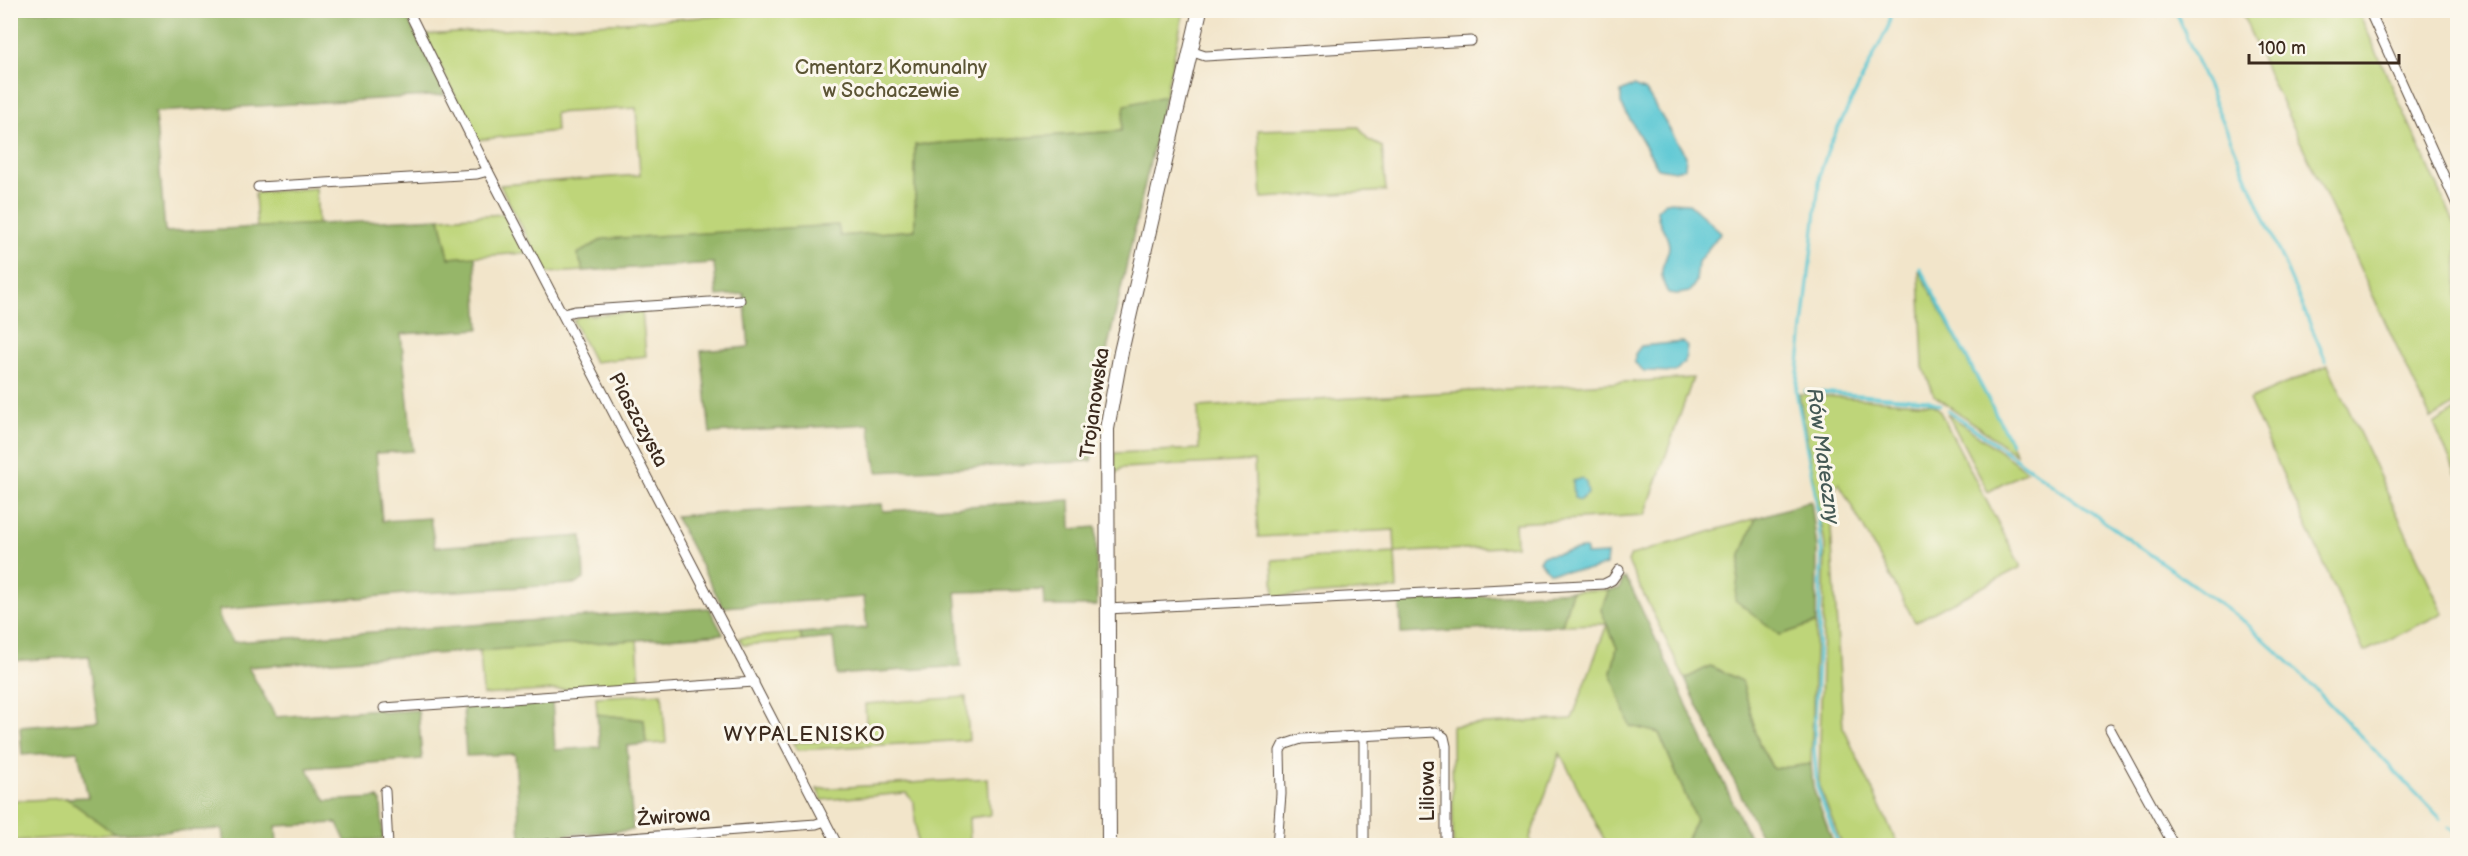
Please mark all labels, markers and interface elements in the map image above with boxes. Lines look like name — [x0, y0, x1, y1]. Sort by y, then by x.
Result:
scale bar — [2249, 27, 2399, 65]
text: 100 m — [2258, 38, 2306, 59]
park label: Cmentarz Komunalny w Sochaczewie — [795, 56, 987, 103]
street label: Trojanowska — [1075, 346, 1115, 460]
street label: Piaszczysta — [603, 369, 673, 471]
water label: Rów Mateczny — [1801, 386, 1845, 526]
district label: WYPALENISKO — [724, 722, 886, 747]
street label: Liliowa — [1416, 760, 1440, 822]
street label: Żwirowa — [636, 801, 711, 832]

